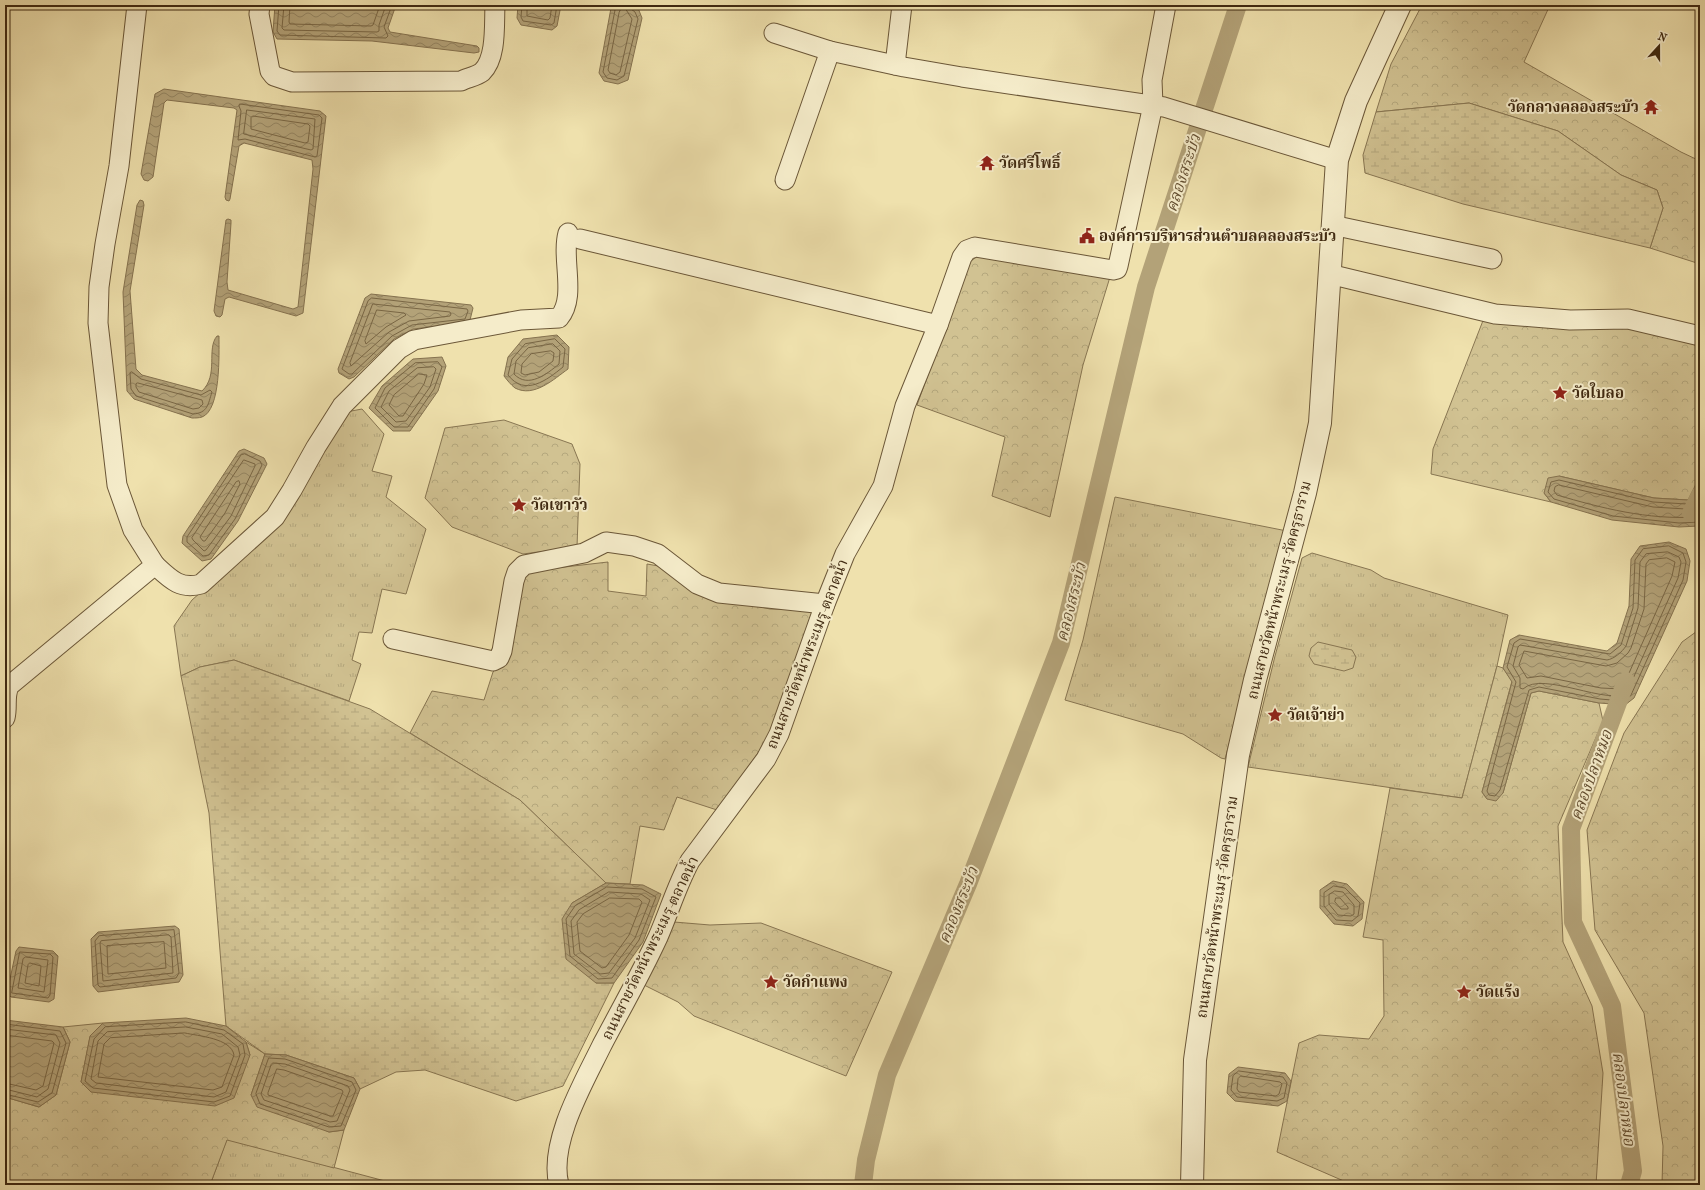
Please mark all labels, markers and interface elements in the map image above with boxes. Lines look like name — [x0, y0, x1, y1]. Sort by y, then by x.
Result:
north arrow — [1639, 26, 1679, 66]
text: N — [1656, 30, 1669, 45]
place label: วัดกลางคลองสระบัว — [1508, 98, 1639, 116]
temple icon: วัดกลางคลองสระบัว — [1642, 98, 1660, 116]
water label: คลองสระบัว — [1161, 131, 1205, 214]
place label: วัดศรีโพธิ์ — [999, 152, 1062, 172]
temple icon: วัดศรีโพธิ์ — [978, 154, 996, 172]
place label: องค์การบริหารส่วนตำบลคลองสระบัว — [1099, 226, 1336, 245]
public building icon: องค์การบริหารส่วนตำบลคลองสระบัว — [1078, 227, 1096, 245]
place label: วัดใบลอ — [1572, 382, 1624, 402]
place icon: วัดใบลอ — [1551, 384, 1569, 402]
street label: ถนนสายวัดหน้าพระเมรุ-วัดครุธาราม — [1243, 479, 1317, 702]
place icon: วัดเขาวัว — [510, 496, 528, 514]
place label: วัดเขาวัว — [531, 496, 588, 514]
street label: ถนนสายวัดหน้าพระเมรุ-ตลาดน้ำ — [761, 556, 853, 752]
water label: คลองสระบัว — [1052, 560, 1090, 643]
place icon: วัดเจ้าย่า — [1266, 706, 1284, 724]
place label: วัดเจ้าย่า — [1287, 706, 1345, 724]
water label: คลองปลาหมอ — [1566, 727, 1616, 823]
street label: ถนนสายวัดหน้าพระเมรุ-วัดครุธาราม — [1192, 795, 1244, 1020]
street label: ถนนสายวัดหน้าพระเมรุ-ตลาดน้ำ — [596, 852, 704, 1044]
water label: คลองสระบัว — [934, 863, 982, 946]
place icon: วัดกำแพง — [762, 973, 780, 991]
place label: วัดกำแพง — [783, 973, 848, 991]
place icon: วัดแร้ง — [1455, 983, 1473, 1001]
place label: วัดแร้ง — [1476, 983, 1520, 1001]
water label: คลองปลาหมอ — [1609, 1051, 1639, 1148]

